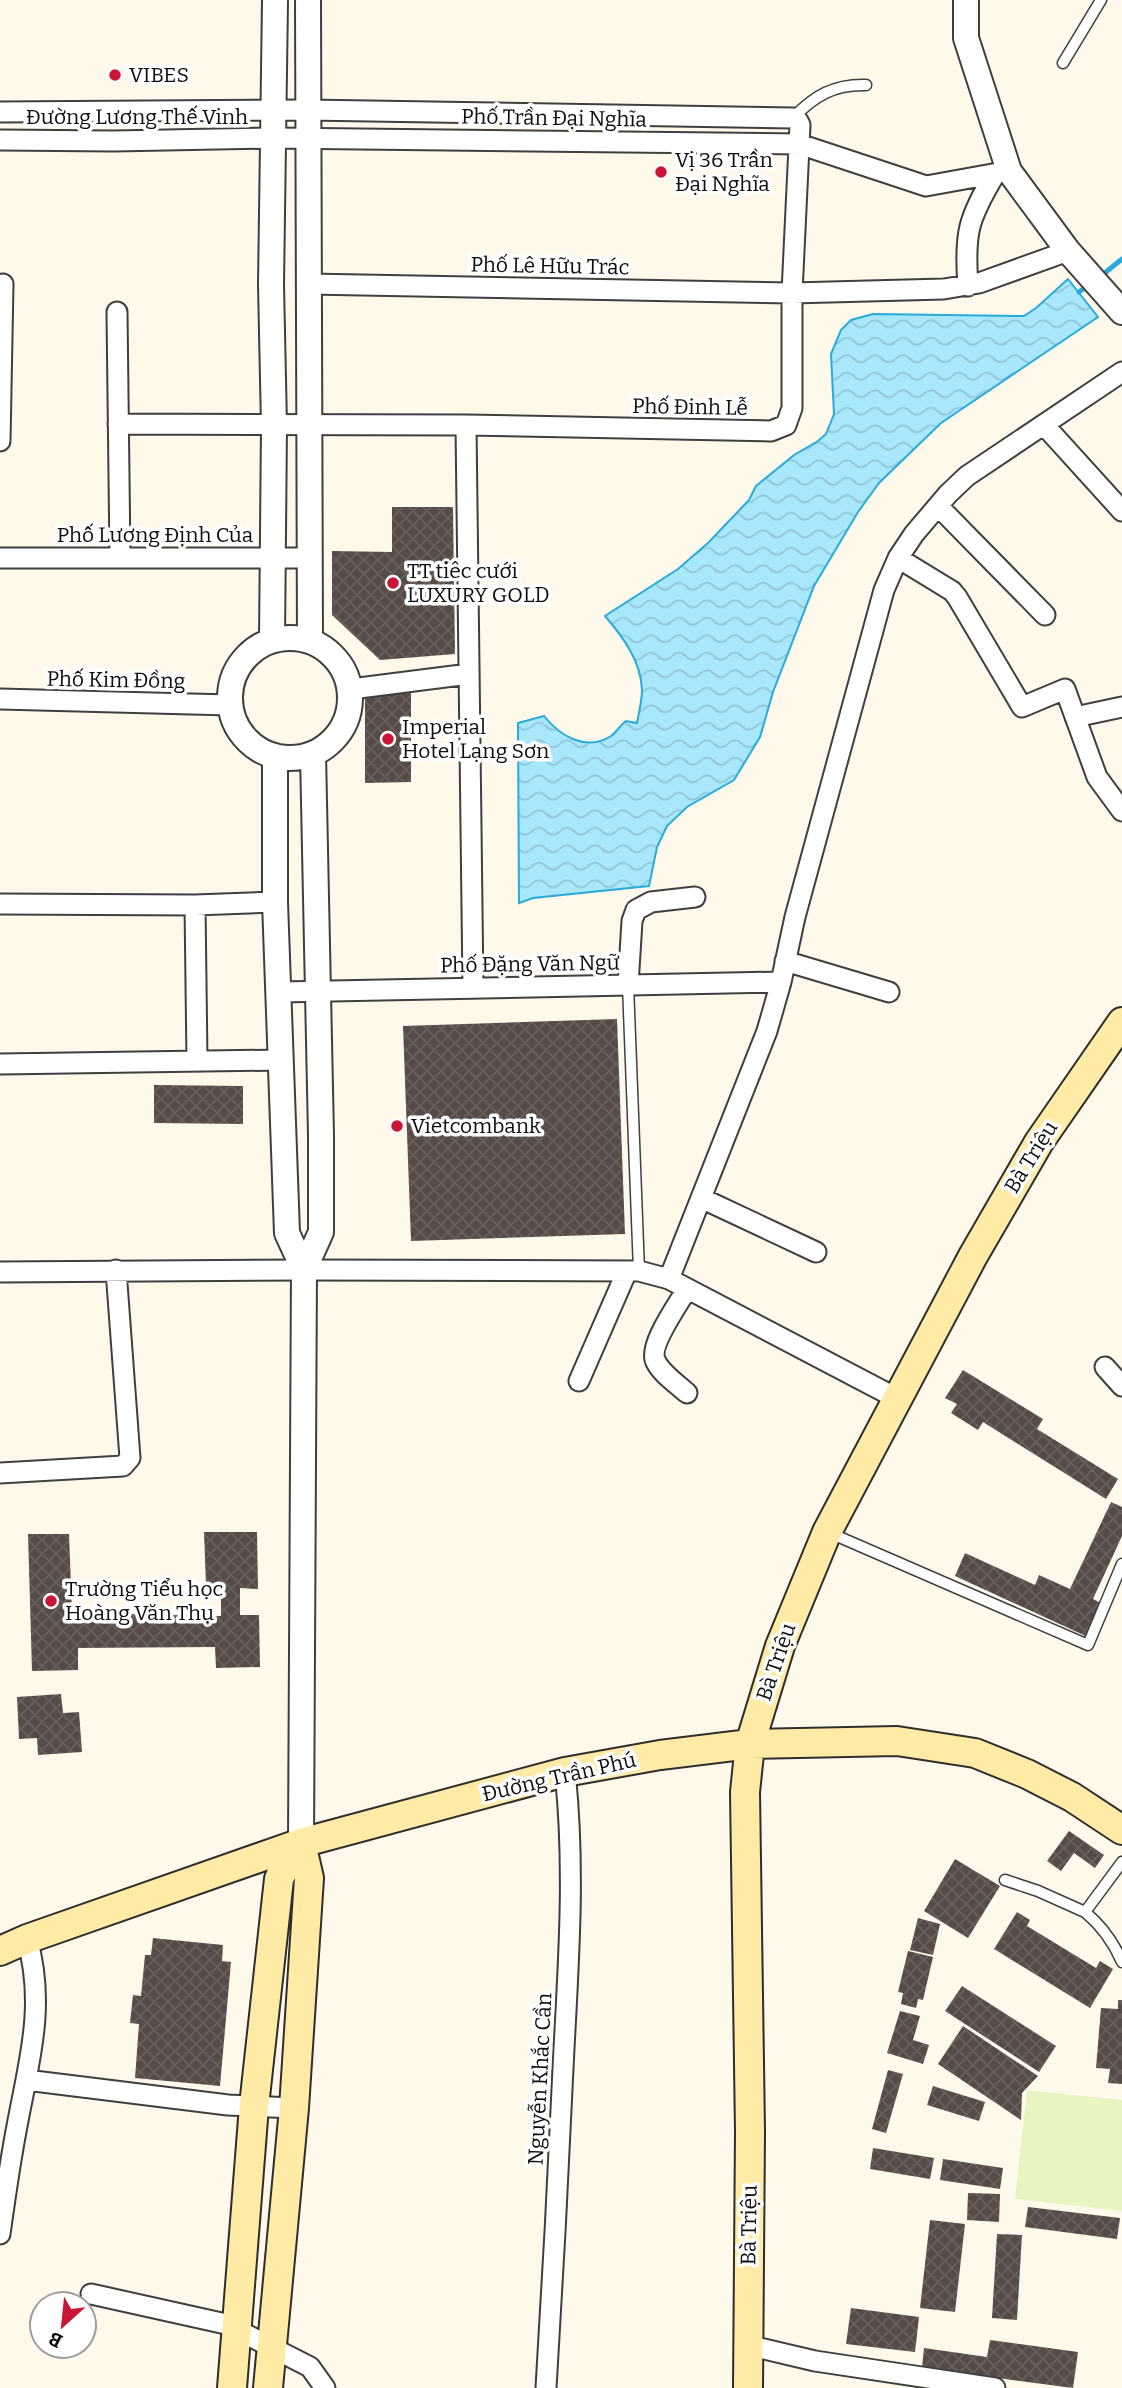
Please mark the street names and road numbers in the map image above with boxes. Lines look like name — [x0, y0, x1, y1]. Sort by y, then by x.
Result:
street label: Phố Trần Đại Nghĩa — [461, 103, 648, 133]
street label: Đường Lương Thế Vinh — [26, 104, 248, 130]
street label: Phố Lê Hữu Trác — [470, 252, 630, 280]
street label: Phố Đinh Lễ — [632, 393, 748, 421]
street label: Phố Lương Định Của — [57, 522, 254, 548]
street label: Phố Kim Đồng — [46, 666, 186, 694]
street label: Phố Đặng Văn Ngữ — [440, 949, 620, 979]
street label: Bà Triệu — [999, 1116, 1063, 1198]
street label: Bà Triệu — [751, 1620, 801, 1704]
street label: Đường Trần Phú — [479, 1747, 639, 1807]
street label: Nguyễn Khắc Cần — [522, 1992, 558, 2166]
street label: Bà Triệu — [735, 2185, 763, 2265]

